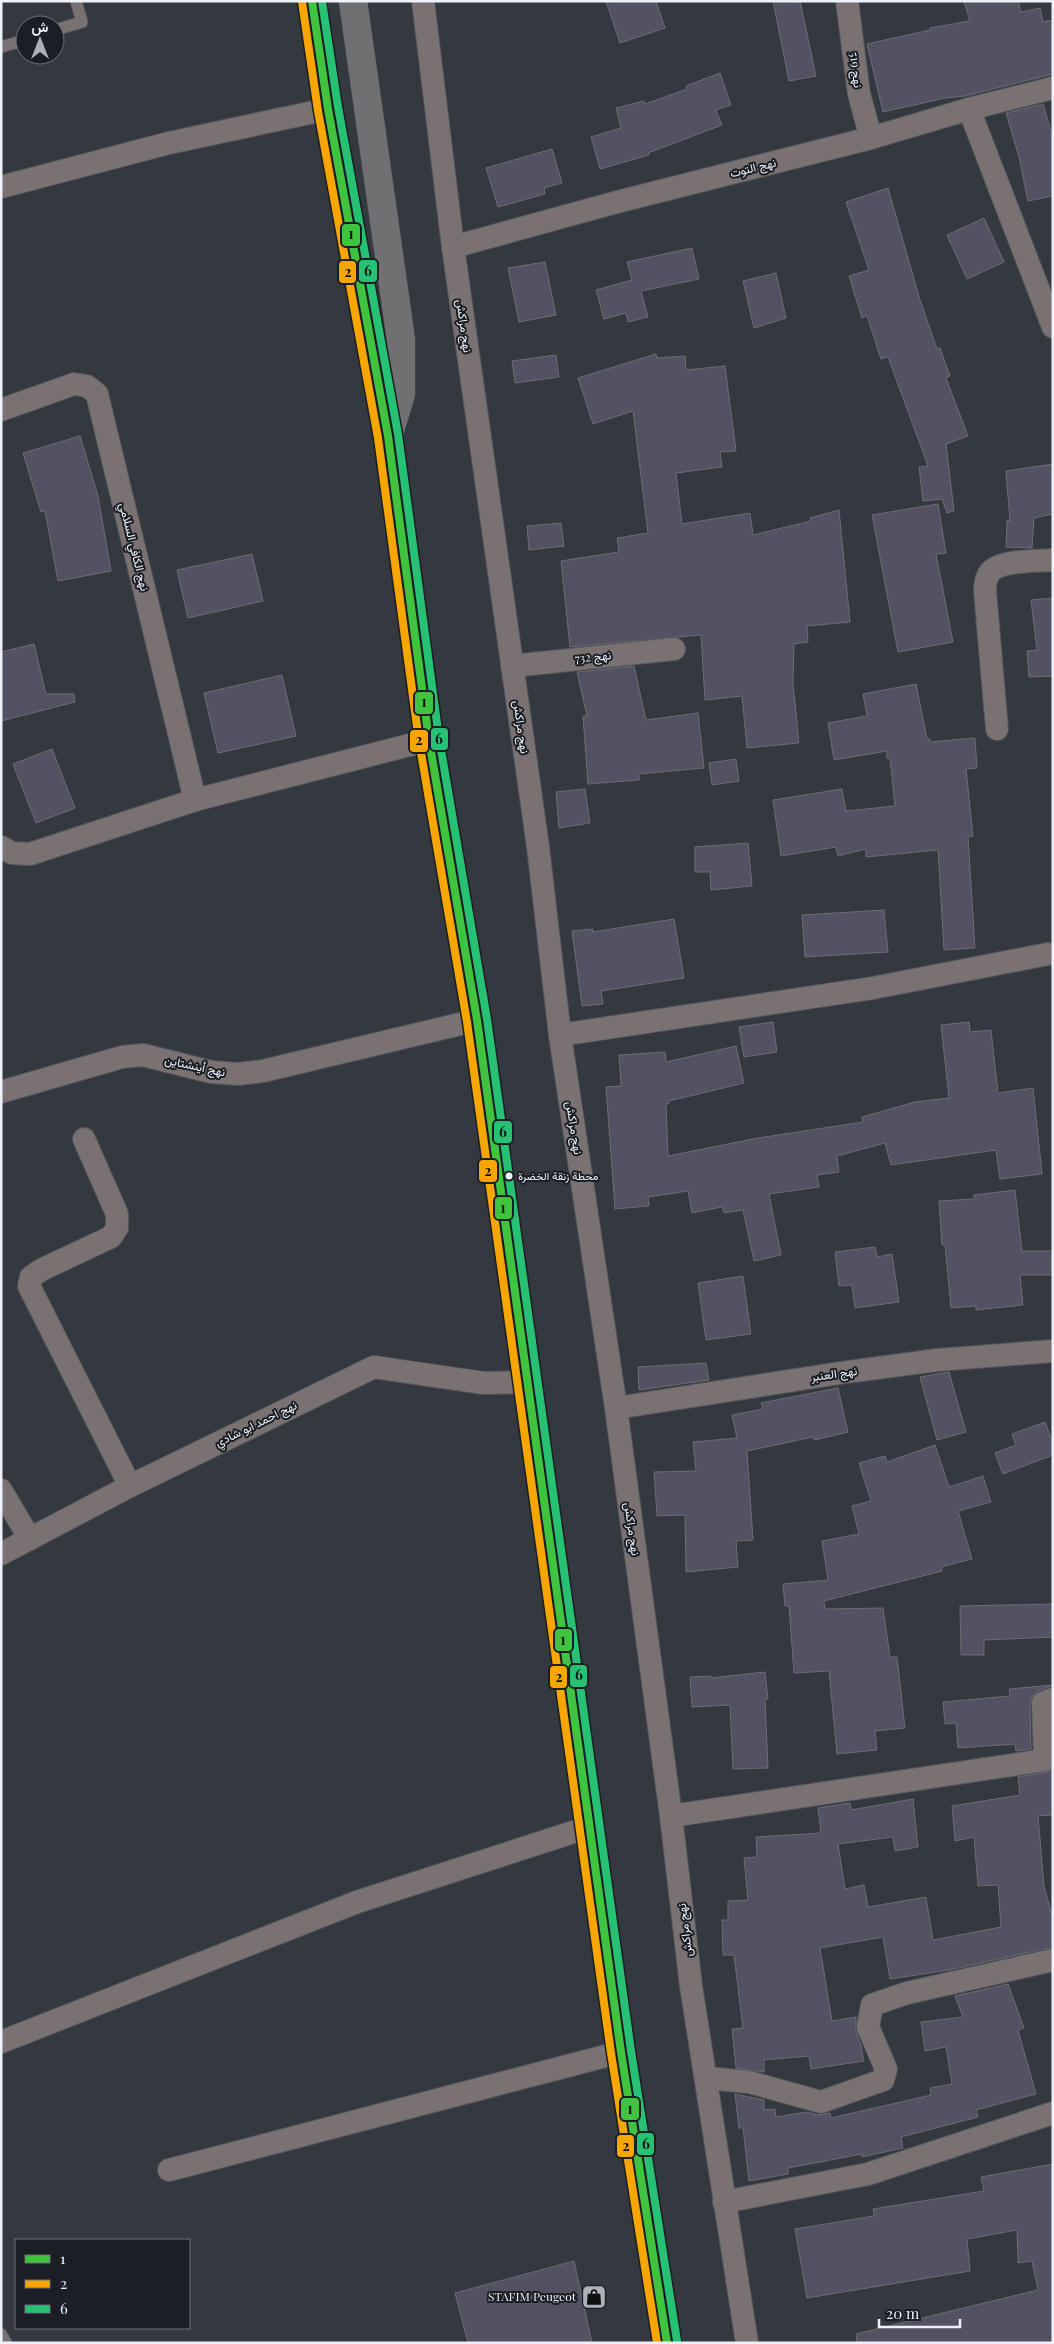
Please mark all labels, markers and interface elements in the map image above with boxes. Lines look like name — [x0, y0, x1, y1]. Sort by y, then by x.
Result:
north arrow — [15, 15, 65, 65]
text: ش — [32, 17, 49, 36]
street label: نهج 519 — [845, 51, 867, 89]
street label: نهج التوت — [728, 154, 778, 182]
line badge: 1 — [341, 223, 361, 247]
text: 1 — [348, 224, 354, 243]
line badge: 6 — [358, 259, 378, 283]
line badge: 2 — [338, 260, 357, 284]
text: 6 — [364, 261, 372, 280]
text: 2 — [344, 262, 352, 281]
street label: نهج مراكش — [451, 298, 477, 354]
street label: نهج الكافي السلامي — [113, 501, 154, 593]
street label: نهج 732 — [574, 646, 612, 668]
line badge: 1 — [414, 691, 434, 715]
text: 1 — [421, 692, 427, 711]
street label: نهج مراكش — [508, 699, 534, 755]
line badge: 6 — [430, 727, 449, 751]
line badge: 2 — [409, 729, 429, 753]
text: 6 — [435, 729, 443, 748]
text: 2 — [415, 730, 423, 749]
street label: نهج أينشتاين — [163, 1051, 227, 1081]
street label: نهج مراكش — [561, 1100, 587, 1156]
line badge: 6 — [493, 1120, 513, 1144]
text: 6 — [499, 1122, 507, 1141]
line badge: 2 — [478, 1159, 498, 1183]
text: 2 — [484, 1161, 492, 1180]
place label: محطة زنقة الخضرة — [518, 1168, 599, 1183]
marker: محطة زنقة الخضرة — [504, 1171, 514, 1181]
line badge: 1 — [494, 1196, 513, 1220]
text: 1 — [500, 1198, 506, 1217]
street label: نهج العنبر — [809, 1362, 858, 1386]
street label: نهج احمد ابو شادي — [212, 1396, 300, 1453]
street label: نهج مراكش — [619, 1501, 645, 1557]
line badge: 1 — [554, 1628, 573, 1652]
text: 1 — [560, 1630, 566, 1649]
line badge: 6 — [569, 1664, 588, 1688]
line badge: 2 — [549, 1665, 568, 1689]
text: 6 — [575, 1665, 583, 1684]
text: 2 — [555, 1667, 563, 1686]
street label: نهج مراكش — [673, 1902, 697, 1958]
line badge: 1 — [620, 2097, 640, 2121]
text: 1 — [627, 2099, 633, 2118]
line badge: 6 — [636, 2132, 655, 2156]
line badge: 2 — [616, 2134, 635, 2158]
text: 6 — [642, 2134, 650, 2153]
text: 2 — [622, 2136, 630, 2155]
legend — [15, 2239, 190, 2329]
text: 1 — [60, 2248, 66, 2268]
text: 2 — [60, 2273, 67, 2293]
shop icon: STAFIM Peugeot — [581, 2284, 607, 2310]
place label: STAFIM Peugeot — [488, 2288, 577, 2304]
scale bar — [879, 2296, 960, 2328]
text: 6 — [60, 2298, 68, 2318]
text: 20 m — [886, 2303, 920, 2323]

